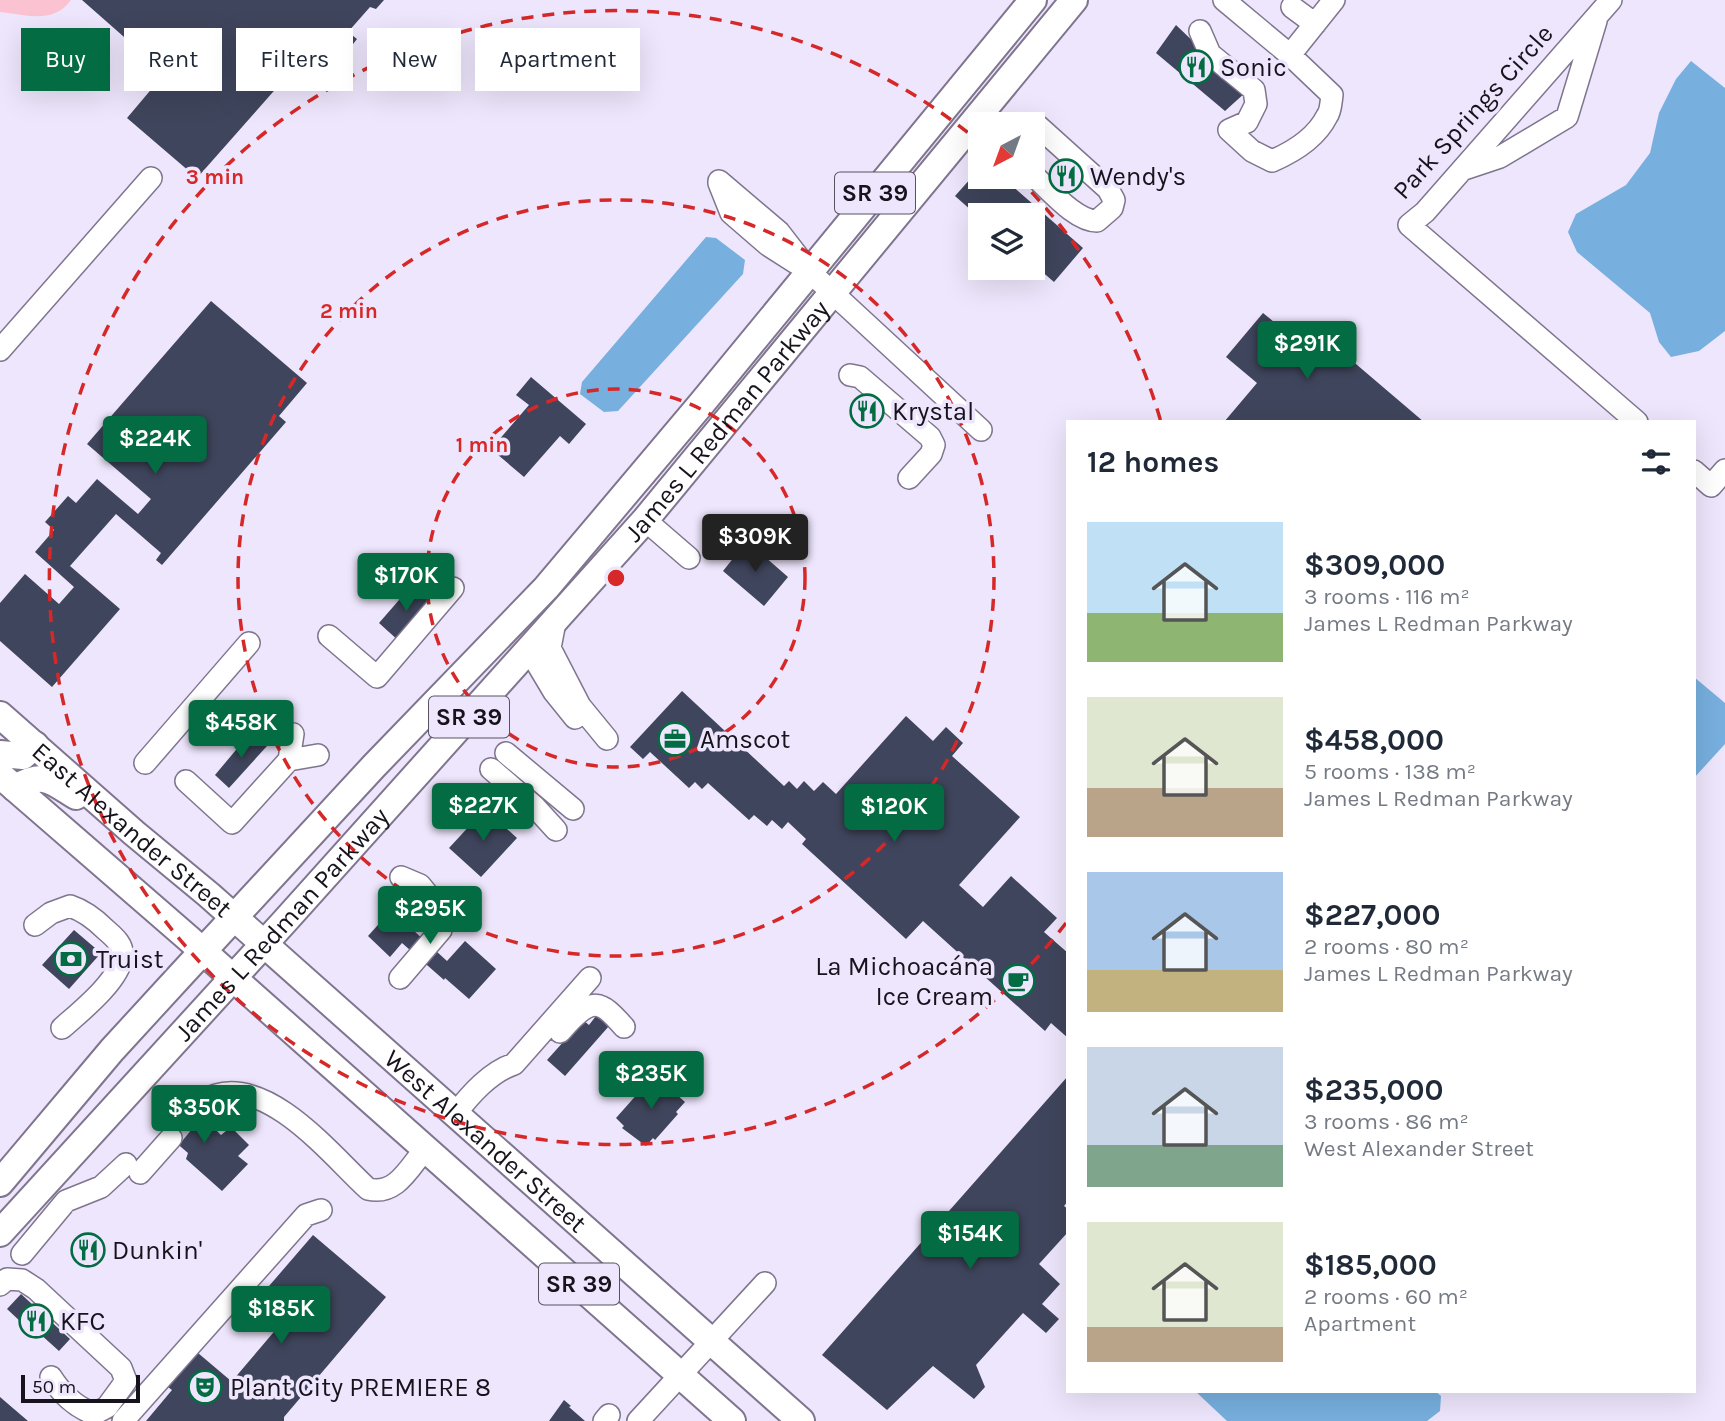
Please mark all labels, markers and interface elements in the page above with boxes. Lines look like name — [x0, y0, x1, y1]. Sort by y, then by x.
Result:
street label: Park Springs Circle — [1386, 18, 1560, 206]
chip: Buy — [21, 28, 110, 91]
chip: Rent — [124, 28, 222, 91]
chip: Filters — [236, 28, 353, 91]
chip: New — [367, 28, 461, 91]
chip: Apartment — [475, 28, 640, 91]
restaurant icon: Sonic — [1177, 48, 1215, 86]
place label: Sonic — [1220, 52, 1287, 83]
north arrow — [968, 112, 1045, 189]
map controls — [968, 112, 1045, 280]
restaurant icon: Wendy's — [1047, 157, 1085, 195]
place label: Wendy's — [1090, 161, 1186, 192]
text: 3 min — [186, 165, 244, 189]
road number: SR 39 — [835, 173, 915, 214]
button: layers — [968, 203, 1045, 280]
street label: James L Redman Parkway — [618, 294, 836, 548]
text: 2 min — [320, 299, 378, 323]
pin: $291K — [1258, 322, 1356, 381]
text: $291K — [1273, 330, 1341, 357]
restaurant icon: Krystal — [848, 392, 886, 430]
place label: Krystal — [892, 396, 974, 427]
pin: $224K — [106, 416, 204, 476]
text: $224K — [119, 425, 191, 452]
text: 1 min — [456, 433, 508, 457]
icon: filters — [1637, 443, 1675, 481]
text: 12 homes — [1087, 444, 1219, 480]
pin: $309K — [706, 514, 804, 574]
text: $309K — [718, 523, 792, 550]
text: $309,000 — [1304, 547, 1445, 583]
icon: home — [1143, 550, 1227, 634]
pin: $170K — [357, 554, 455, 613]
text: $170K — [373, 562, 439, 589]
centre of rings — [604, 566, 628, 590]
text: 3 rooms · 116 m² — [1304, 583, 1470, 610]
text: James L Redman Parkway — [1304, 610, 1573, 637]
road number: SR 39 — [429, 696, 509, 738]
pin: $458K — [192, 700, 290, 760]
text: $458K — [205, 709, 277, 736]
office icon: Amscot — [656, 720, 694, 758]
text: $458,000 — [1304, 722, 1444, 758]
place label: Amscot — [700, 724, 791, 755]
icon: home — [1143, 725, 1227, 809]
street label: East Alexander Street — [26, 735, 239, 924]
text: 5 rooms · 138 m² — [1304, 758, 1476, 785]
pin: $227K — [434, 784, 532, 843]
pin: $120K — [845, 784, 943, 844]
text: James L Redman Parkway — [1304, 785, 1573, 812]
text: $227K — [448, 792, 518, 819]
text: $120K — [860, 793, 928, 820]
street label: James L Redman Parkway — [168, 801, 395, 1047]
pin: $295K — [381, 886, 479, 946]
text: $295K — [394, 895, 466, 922]
text: $227,000 — [1304, 897, 1440, 933]
icon: home — [1143, 900, 1227, 984]
text: 2 rooms · 80 m² — [1304, 933, 1469, 960]
bank icon: Truist — [52, 940, 90, 978]
place label: Truist — [96, 944, 164, 975]
place label: La Michoacána Ice Cream — [815, 951, 993, 1012]
text: James L Redman Parkway — [1304, 960, 1573, 987]
cafe icon: La Michoacána Ice Cream — [999, 962, 1037, 1000]
street label: West Alexander Street — [378, 1043, 593, 1239]
pin: $235K — [602, 1052, 700, 1111]
text: $235K — [615, 1060, 687, 1087]
text: $235,000 — [1304, 1072, 1443, 1108]
icon: home — [1143, 1075, 1227, 1159]
pin: $350K — [155, 1086, 253, 1145]
text: $350K — [167, 1094, 241, 1121]
text: 3 rooms · 86 m² — [1304, 1108, 1469, 1135]
text: West Alexander Street — [1304, 1135, 1534, 1162]
pin: $154K — [921, 1212, 1019, 1271]
text: $154K — [937, 1220, 1003, 1247]
restaurant icon: Dunkin' — [69, 1231, 107, 1269]
place label: Dunkin' — [112, 1235, 202, 1266]
text: $185,000 — [1304, 1247, 1437, 1283]
icon: home — [1143, 1250, 1227, 1334]
road number: SR 39 — [539, 1264, 619, 1304]
text: 2 rooms · 60 m² — [1304, 1283, 1468, 1310]
pin: $185K — [232, 1286, 330, 1346]
text: $185K — [247, 1295, 315, 1322]
restaurant icon: KFC — [17, 1302, 55, 1340]
place label: KFC — [60, 1306, 105, 1337]
text: Apartment — [1304, 1310, 1416, 1337]
theatre icon: Plant City PREMIERE 8 — [186, 1368, 224, 1406]
scale bar — [21, 1372, 140, 1404]
place label: Plant City PREMIERE 8 — [230, 1372, 491, 1403]
text: 50 m — [32, 1376, 76, 1398]

